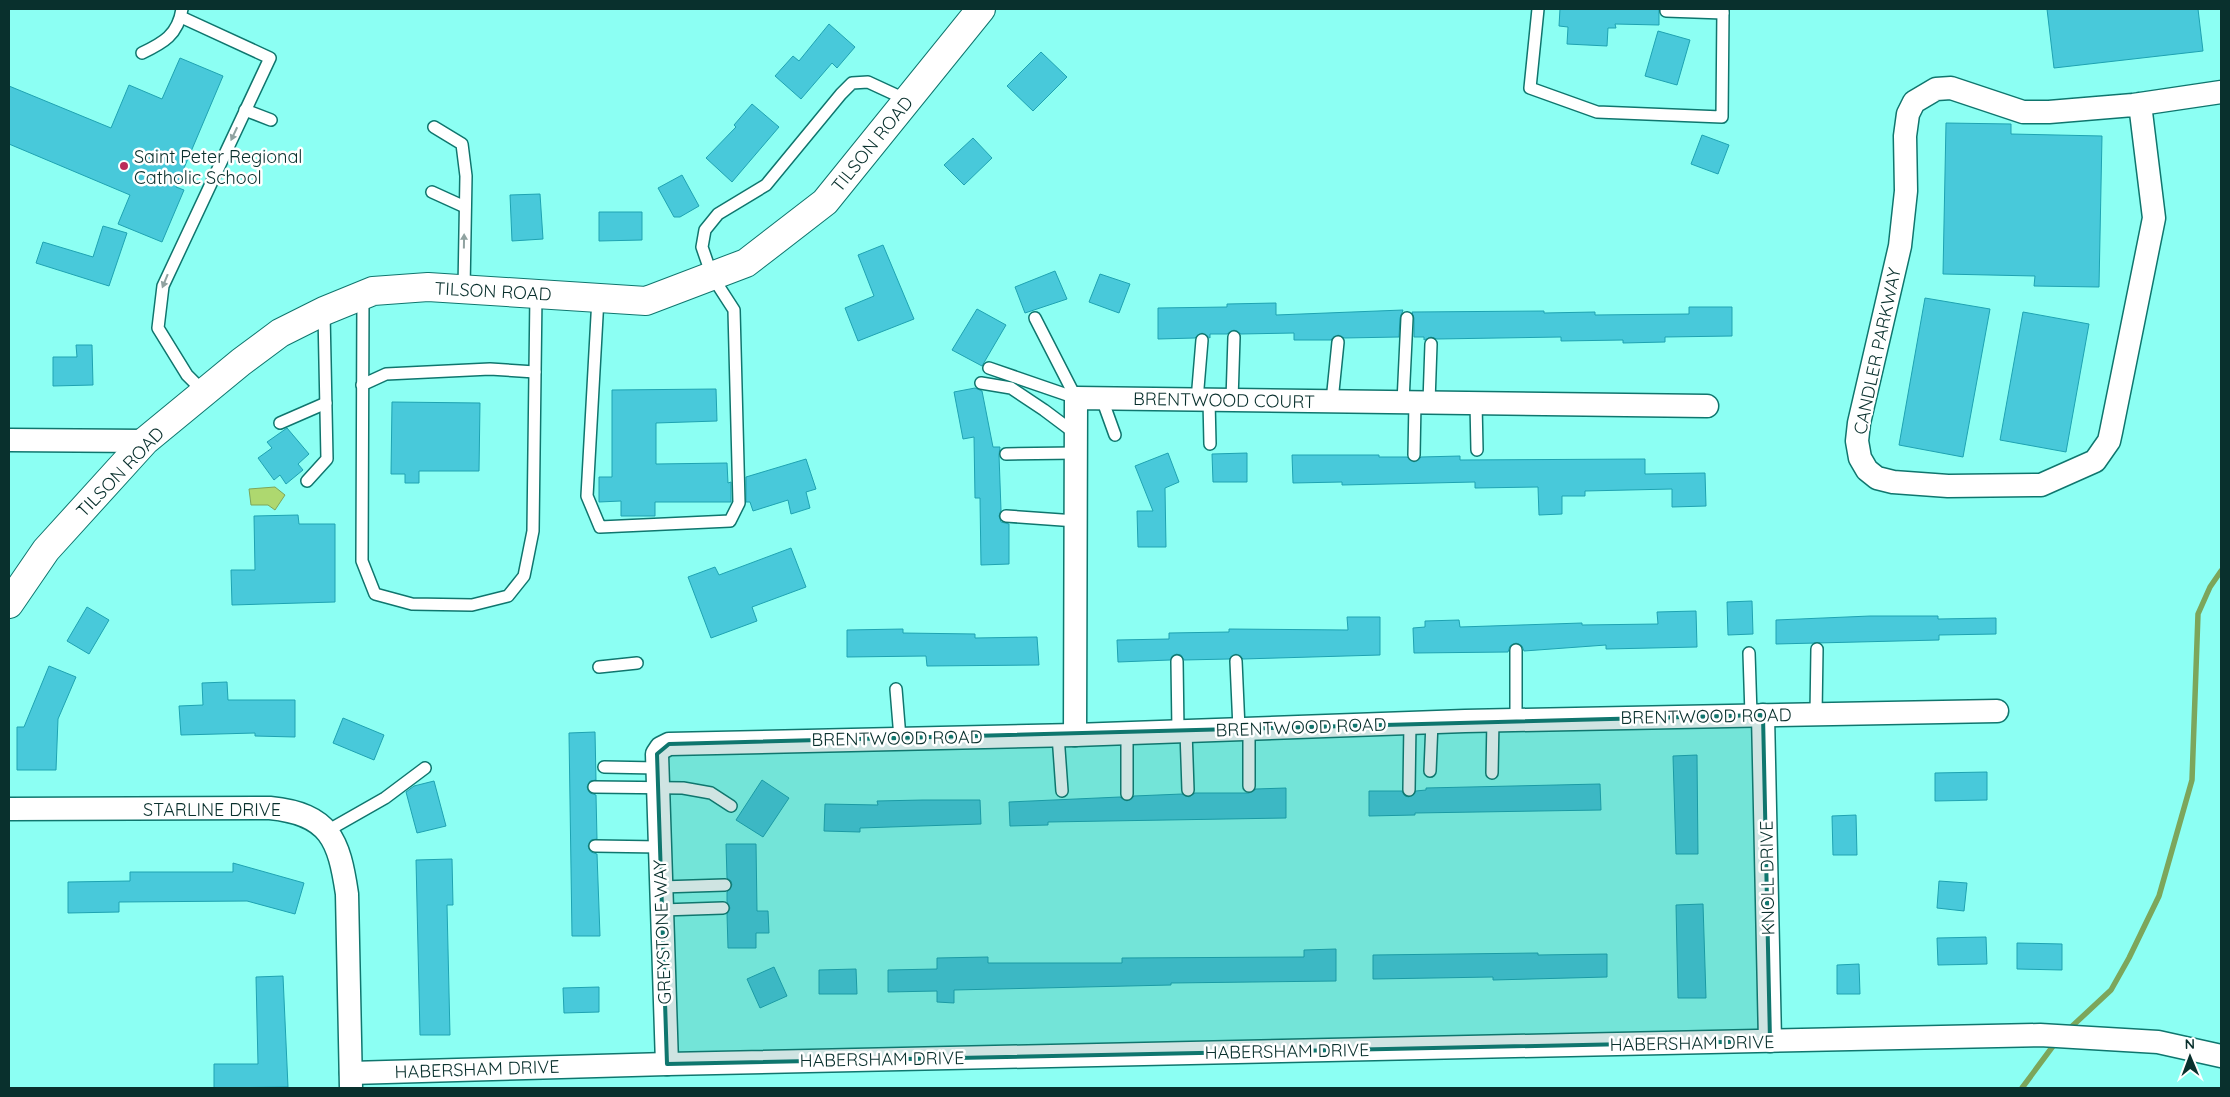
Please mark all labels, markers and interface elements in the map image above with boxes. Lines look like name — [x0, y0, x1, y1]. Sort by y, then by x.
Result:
street label: TILSON ROAD — [826, 91, 918, 197]
one-way arrow — [230, 127, 238, 141]
place label: Saint Peter Regional Catholic School — [134, 145, 303, 189]
marker: Saint Peter Regional Catholic School — [118, 160, 130, 172]
one-way arrow — [461, 232, 469, 248]
street label: CANDLER PARKWAY — [1848, 266, 1906, 436]
one-way arrow — [161, 274, 169, 288]
street label: TILSON ROAD — [434, 276, 552, 306]
street label: BRENTWOOD COURT — [1133, 387, 1315, 413]
street label: TILSON ROAD — [71, 422, 169, 522]
street label: BRENTWOOD ROAD — [1620, 703, 1792, 729]
street label: BRENTWOOD ROAD — [1215, 713, 1387, 741]
street label: BRENTWOOD ROAD — [811, 725, 983, 751]
street label: STARLINE DRIVE — [143, 798, 281, 821]
street label: KNOLL DRIVE — [1754, 820, 1780, 936]
street label: GREYSTONE WAY — [648, 859, 676, 1005]
street label: HABERSHAM DRIVE — [1609, 1030, 1775, 1056]
north arrow — [2165, 1032, 2215, 1082]
text: N — [2184, 1035, 2195, 1053]
street label: HABERSHAM DRIVE — [1204, 1038, 1370, 1064]
street label: HABERSHAM DRIVE — [799, 1046, 965, 1072]
street label: HABERSHAM DRIVE — [394, 1055, 560, 1083]

